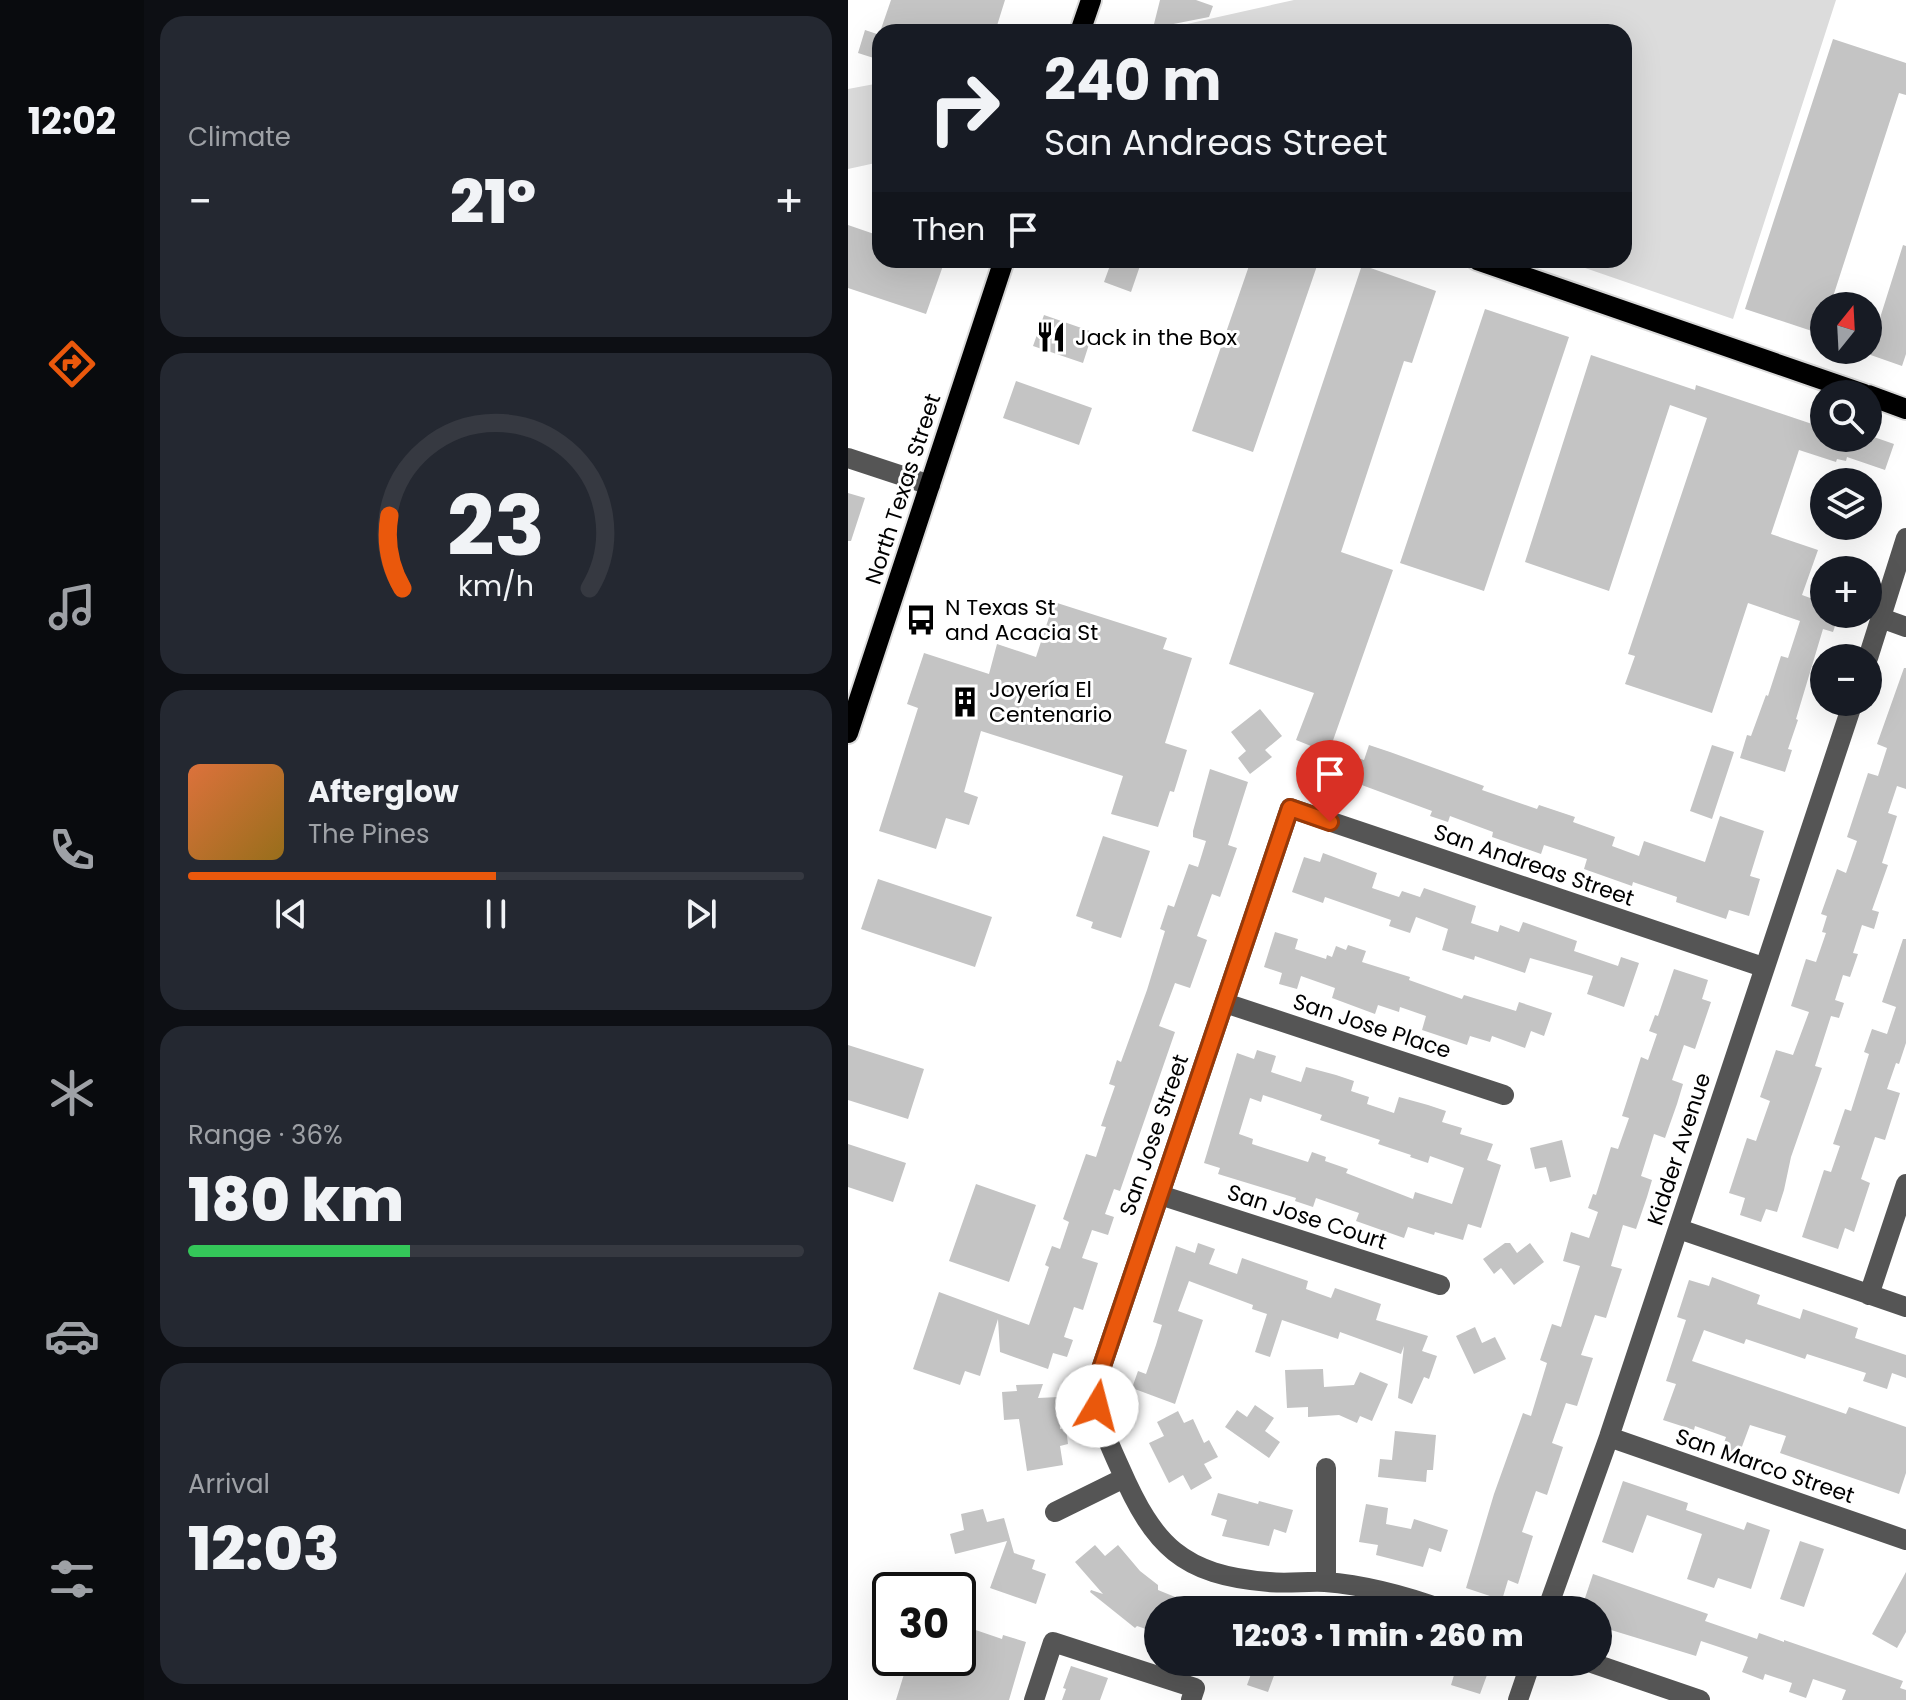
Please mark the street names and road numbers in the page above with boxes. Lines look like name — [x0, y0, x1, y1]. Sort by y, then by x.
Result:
street label: North Texas Street — [858, 390, 948, 588]
street label: San Andreas Street — [1430, 816, 1638, 914]
street label: San Jose Place — [1289, 986, 1455, 1066]
street label: San Jose Street — [1112, 1050, 1196, 1220]
street label: Kidder Avenue — [1640, 1069, 1718, 1229]
street label: San Jose Court — [1223, 1177, 1391, 1257]
street label: San Marco Street — [1671, 1421, 1859, 1511]

